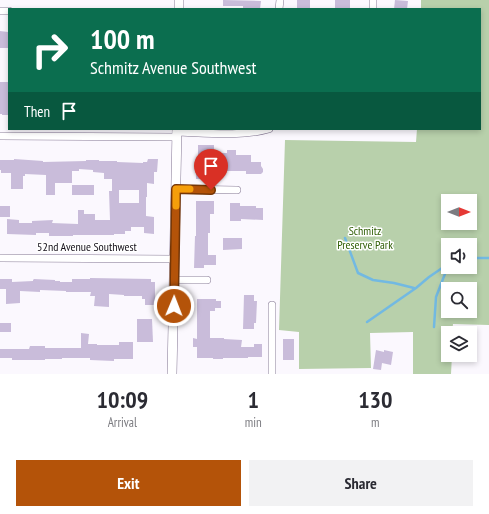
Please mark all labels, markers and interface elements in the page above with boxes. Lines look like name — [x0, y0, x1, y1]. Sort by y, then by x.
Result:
text: 100 m — [90, 20, 154, 57]
icon: right — [24, 24, 76, 76]
text: Schmitz Avenue Southwest — [90, 56, 256, 79]
icon: arrive — [58, 100, 80, 122]
text: Then — [24, 102, 50, 121]
pin — [194, 149, 228, 190]
icon: arrive — [200, 155, 222, 177]
north arrow — [441, 194, 477, 230]
map controls — [441, 194, 477, 362]
park label: Schmitz Preserve Park — [337, 223, 393, 252]
button: sound — [441, 238, 477, 274]
street label: 52nd Avenue Southwest — [37, 239, 138, 254]
button: search — [441, 282, 477, 318]
position arrow — [153, 285, 195, 327]
button: layers — [441, 326, 477, 362]
text: 10:09 — [96, 384, 148, 415]
text: 1 — [247, 384, 259, 415]
text: 130 — [358, 384, 393, 415]
text: Arrival — [108, 414, 137, 431]
text: min — [245, 414, 262, 431]
text: m — [371, 414, 380, 431]
button: Exit — [16, 460, 241, 506]
button: Share — [249, 460, 473, 506]

